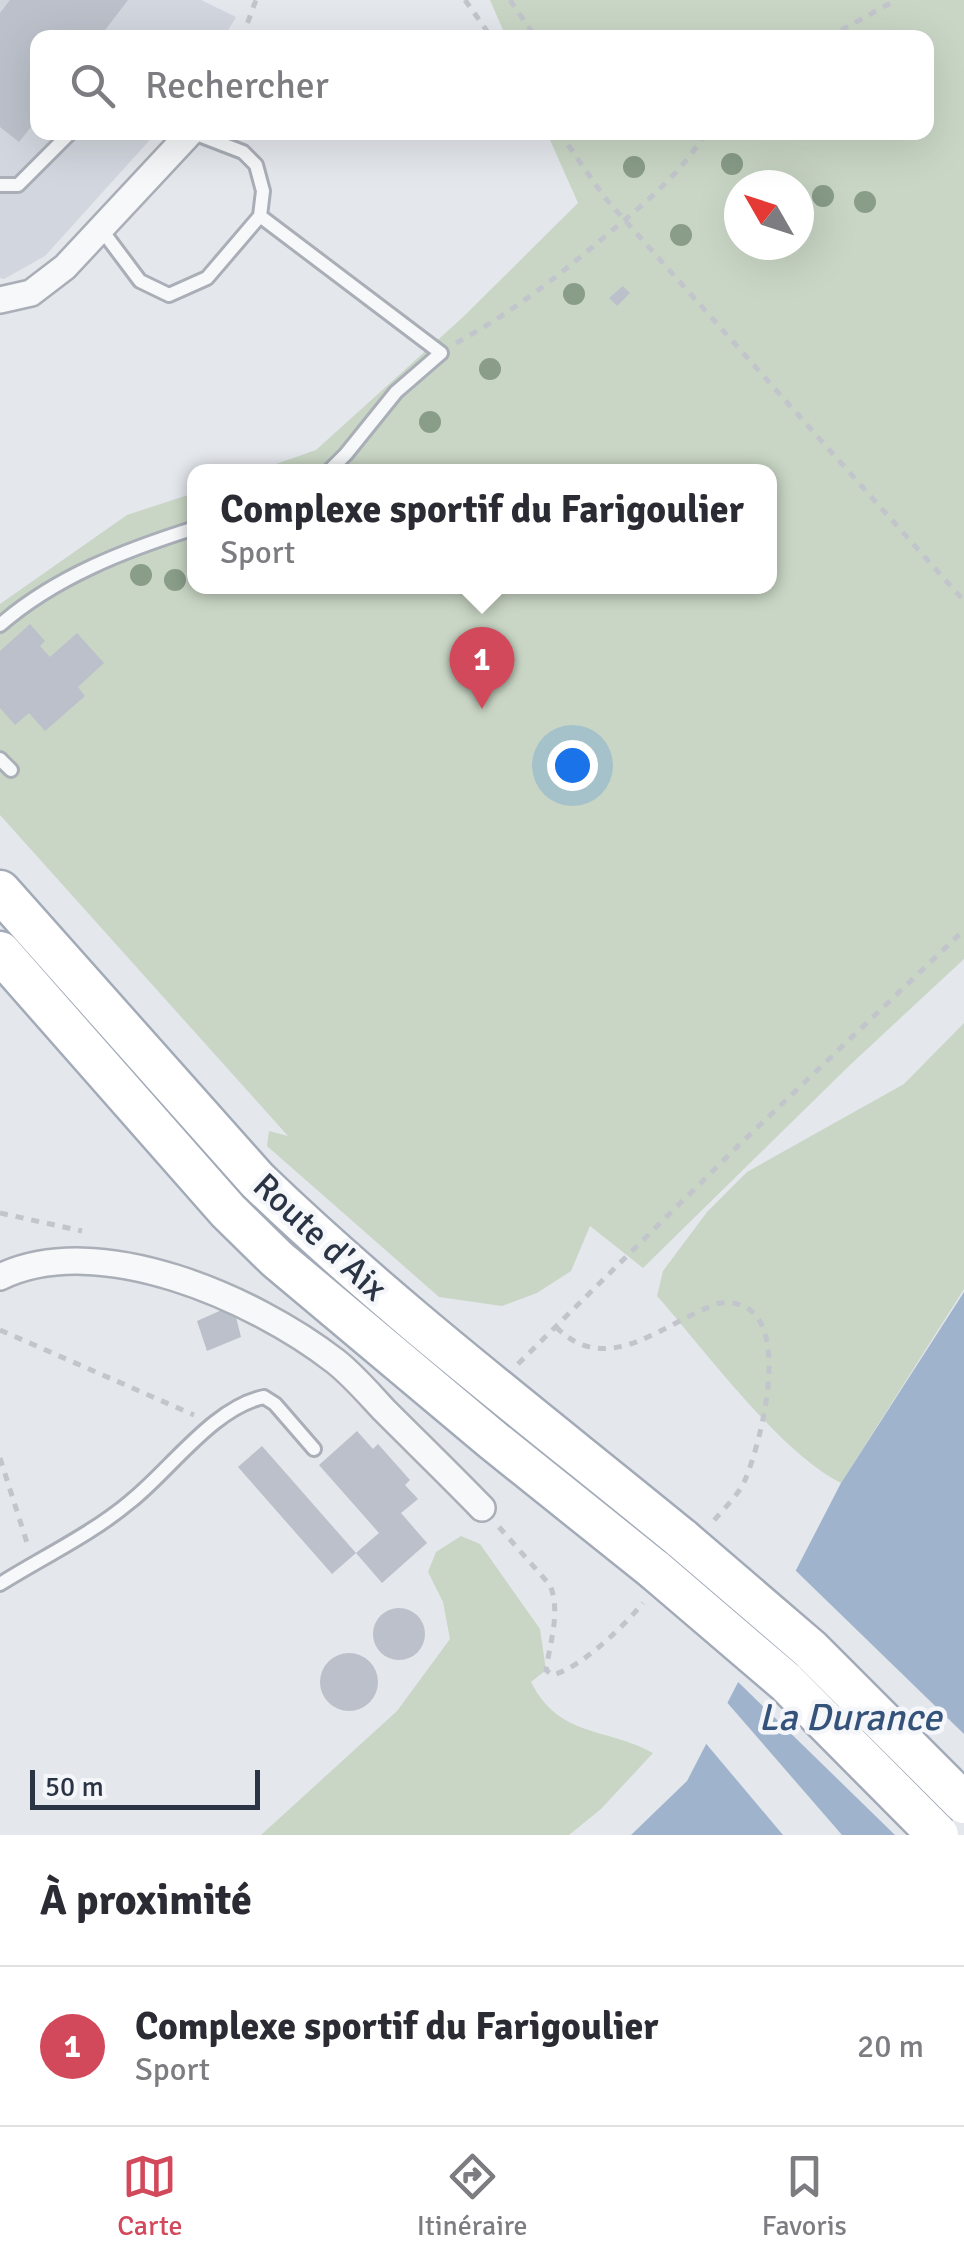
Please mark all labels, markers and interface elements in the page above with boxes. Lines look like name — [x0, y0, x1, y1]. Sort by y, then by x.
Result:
search box — [30, 30, 934, 140]
icon: search — [65, 58, 120, 113]
text: Rechercher — [145, 62, 329, 109]
north arrow — [724, 170, 814, 260]
popup — [187, 464, 777, 594]
text: Complexe sportif du Farigoulier — [220, 486, 744, 533]
text: Sport — [220, 533, 295, 572]
pin: 1 — [450, 626, 514, 709]
your location — [547, 740, 598, 791]
street label: Route d'Aix — [244, 1164, 396, 1310]
water label: La Durance — [759, 1694, 943, 1741]
scale bar — [30, 1765, 260, 1810]
text: 50 m — [45, 1770, 104, 1804]
text: À proximité — [40, 1875, 252, 1926]
text: Complexe sportif du Farigoulier — [135, 2003, 658, 2050]
text: 1 — [64, 2027, 81, 2066]
text: 20 m — [857, 2027, 924, 2066]
text: Sport — [135, 2050, 210, 2089]
tab: Carte — [117, 2149, 182, 2243]
tab: Itinéraire — [417, 2149, 528, 2243]
tab: Favoris — [762, 2149, 847, 2243]

